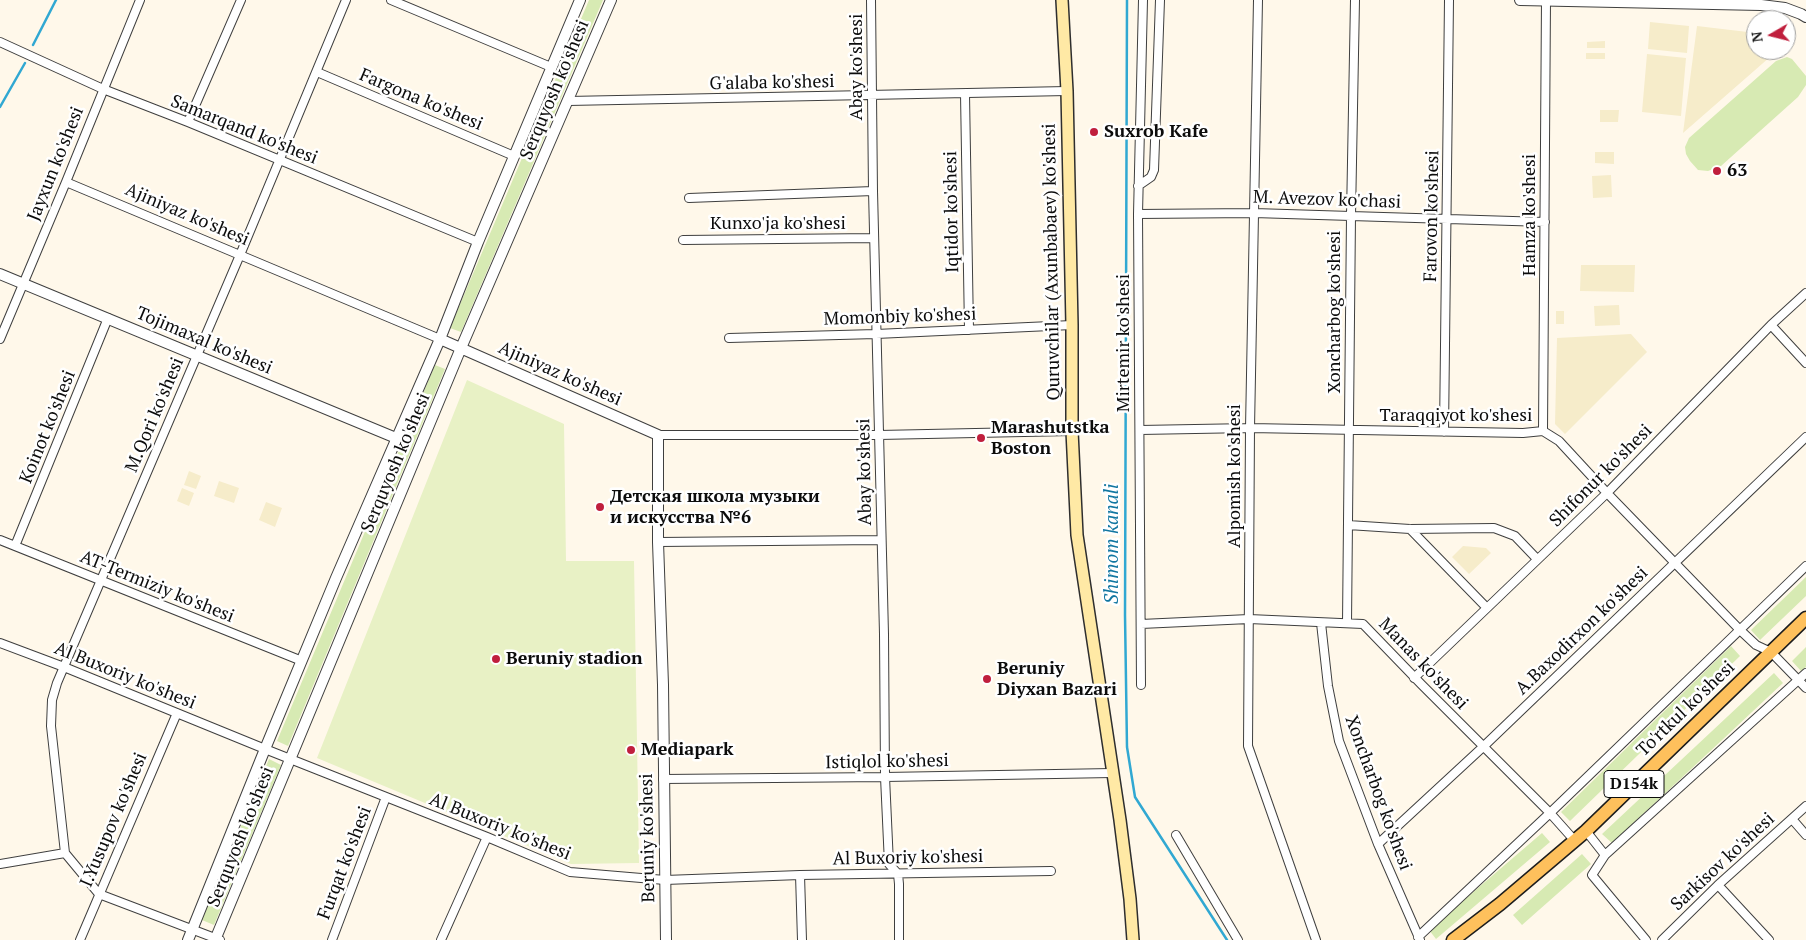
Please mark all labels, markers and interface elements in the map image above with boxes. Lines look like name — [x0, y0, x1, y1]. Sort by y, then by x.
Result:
north arrow — [1746, 10, 1796, 60]
street label: Abay ko'shesi — [846, 13, 868, 121]
street label: Serquyosh ko'shesi — [516, 17, 594, 163]
text: N — [1746, 30, 1767, 44]
street label: Fargona ko'shesi — [356, 64, 486, 136]
street label: G'alaba ko'shesi — [709, 71, 835, 95]
street label: Samarqand ko'shesi — [167, 91, 321, 169]
street label: Jayxun ko'shesi — [23, 104, 89, 224]
place label: Suxrob Kafe — [1104, 121, 1208, 143]
street label: Quruvchilar (Axunbabaev) ko'shesi — [1039, 123, 1065, 401]
marker: Suxrob Kafe — [1088, 126, 1100, 138]
street label: Farovon ko'shesi — [1420, 150, 1444, 282]
street label: Iqtidor ko'shesi — [940, 151, 964, 273]
street label: Hamza ko'shesi — [1519, 154, 1541, 276]
place label: 63 — [1727, 160, 1747, 182]
marker: 63 — [1711, 165, 1723, 177]
street label: Ajiniyaz ko'shesi — [122, 179, 252, 251]
street label: M. Avezov ko'chasi — [1253, 187, 1401, 213]
street label: Kunxo'ja ko'shesi — [710, 213, 846, 235]
street label: Xoncharbog ko'shesi — [1324, 231, 1346, 393]
street label: Mirtemir ko'shesi — [1113, 274, 1135, 412]
street label: Tojimaxal ko'shesi — [133, 303, 275, 379]
street label: Momonbiy ko'shesi — [823, 304, 977, 330]
street label: Ajiniyaz ko'shesi — [495, 337, 625, 411]
street label: M.Qori ko'shesi — [121, 354, 189, 476]
street label: Koinot ko'shesi — [16, 367, 80, 487]
street label: Serquyosh ko'shesi — [357, 390, 435, 536]
street label: Alpomish ko'shesi — [1224, 404, 1246, 548]
street label: Taraqqiyot ko'shesi — [1380, 405, 1532, 427]
place label: Marashutstka Boston — [991, 417, 1109, 459]
street label: Abay ko'shesi — [853, 418, 877, 526]
street label: Shifonur ko'shesi — [1545, 420, 1657, 532]
marker: Marashutstka Boston — [975, 432, 987, 444]
water label: Shimom kanali — [1102, 484, 1124, 604]
place label: Детская школа музыки и искусства №6 — [610, 486, 820, 528]
marker: Детская школа музыки и искусства №6 — [594, 501, 606, 513]
street label: AT-Termiziy ko'shesi — [77, 546, 237, 628]
street label: A.Baxodirxon ko'shesi — [1511, 562, 1653, 700]
street label: Manas ko'shesi — [1374, 614, 1472, 714]
street label: Al Buxoriy ko'shesi — [51, 638, 199, 714]
place label: Beruniy stadion — [506, 648, 643, 670]
marker: Beruniy stadion — [490, 653, 502, 665]
street label: To'rtkul ko'shesi — [1632, 657, 1740, 761]
place label: Beruniy Diyxan Bazari — [997, 658, 1117, 701]
marker: Beruniy Diyxan Bazari — [981, 673, 993, 685]
street label: Xoncharbog ko'shesi — [1340, 713, 1416, 873]
place label: Mediapark — [641, 739, 733, 761]
marker: Mediapark — [625, 744, 637, 756]
street label: I.Yusupov ko'shesi — [76, 749, 152, 891]
street label: Istiqlol ko'shesi — [825, 750, 949, 774]
street label: Serquyosh ko'shesi — [203, 764, 279, 910]
road number: D154k — [1604, 771, 1664, 798]
street label: Beruniy ko'shesi — [636, 773, 660, 903]
street label: Al Buxoriy ko'shesi — [426, 789, 574, 865]
street label: Furqat ko'shesi — [314, 803, 376, 923]
street label: Sarkisov ko'shesi — [1667, 809, 1779, 915]
street label: Al Buxoriy ko'shesi — [832, 846, 984, 870]

